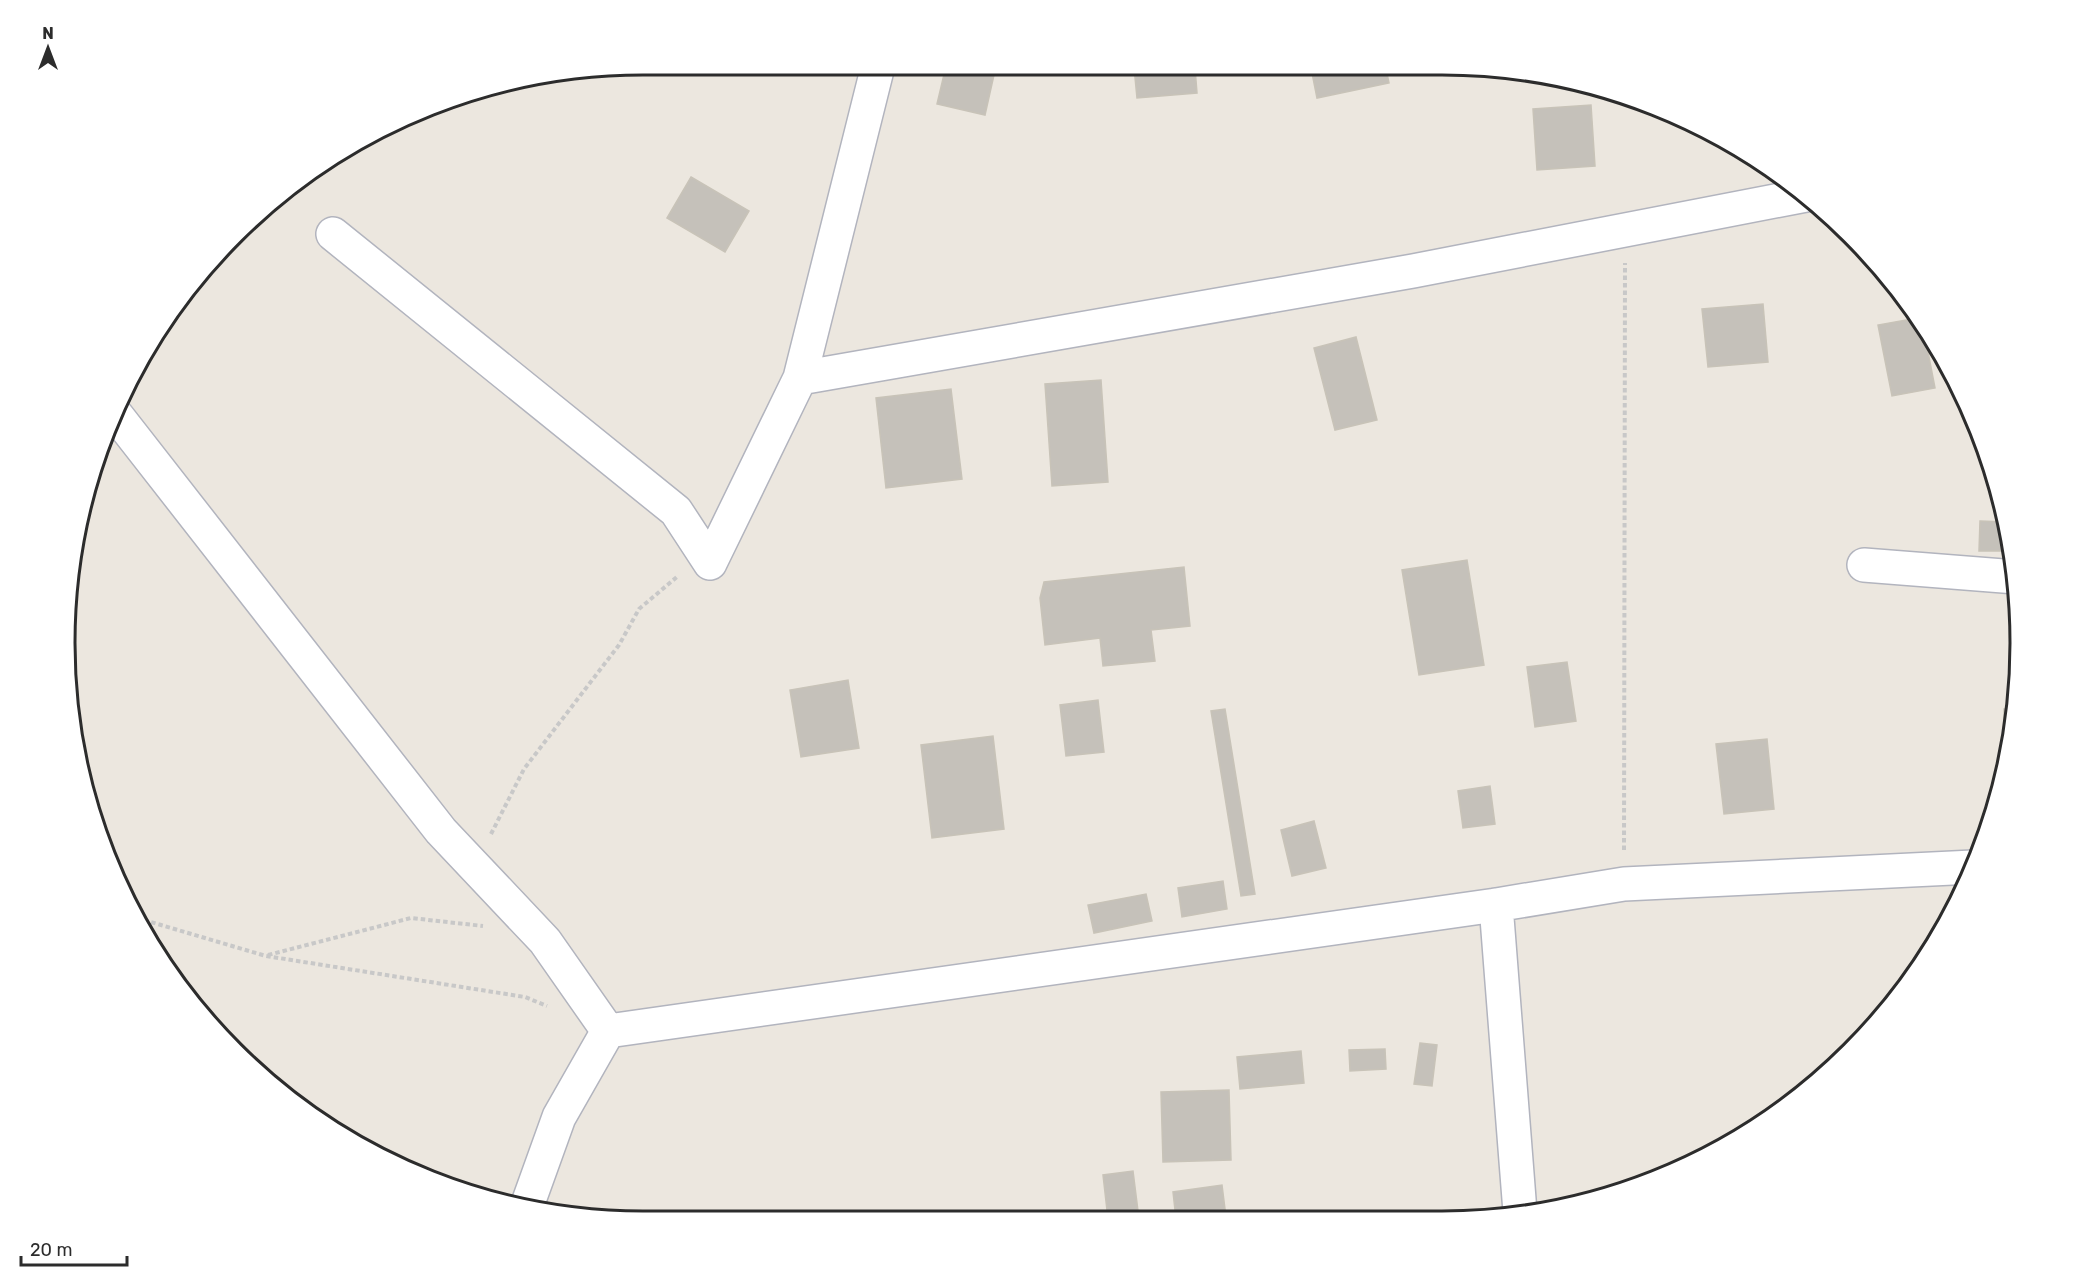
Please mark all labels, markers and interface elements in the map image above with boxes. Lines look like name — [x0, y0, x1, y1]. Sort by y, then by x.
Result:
north arrow — [18, 18, 78, 78]
text: N — [42, 24, 54, 43]
scale bar — [21, 1229, 128, 1267]
text: 20 m — [30, 1239, 72, 1261]

